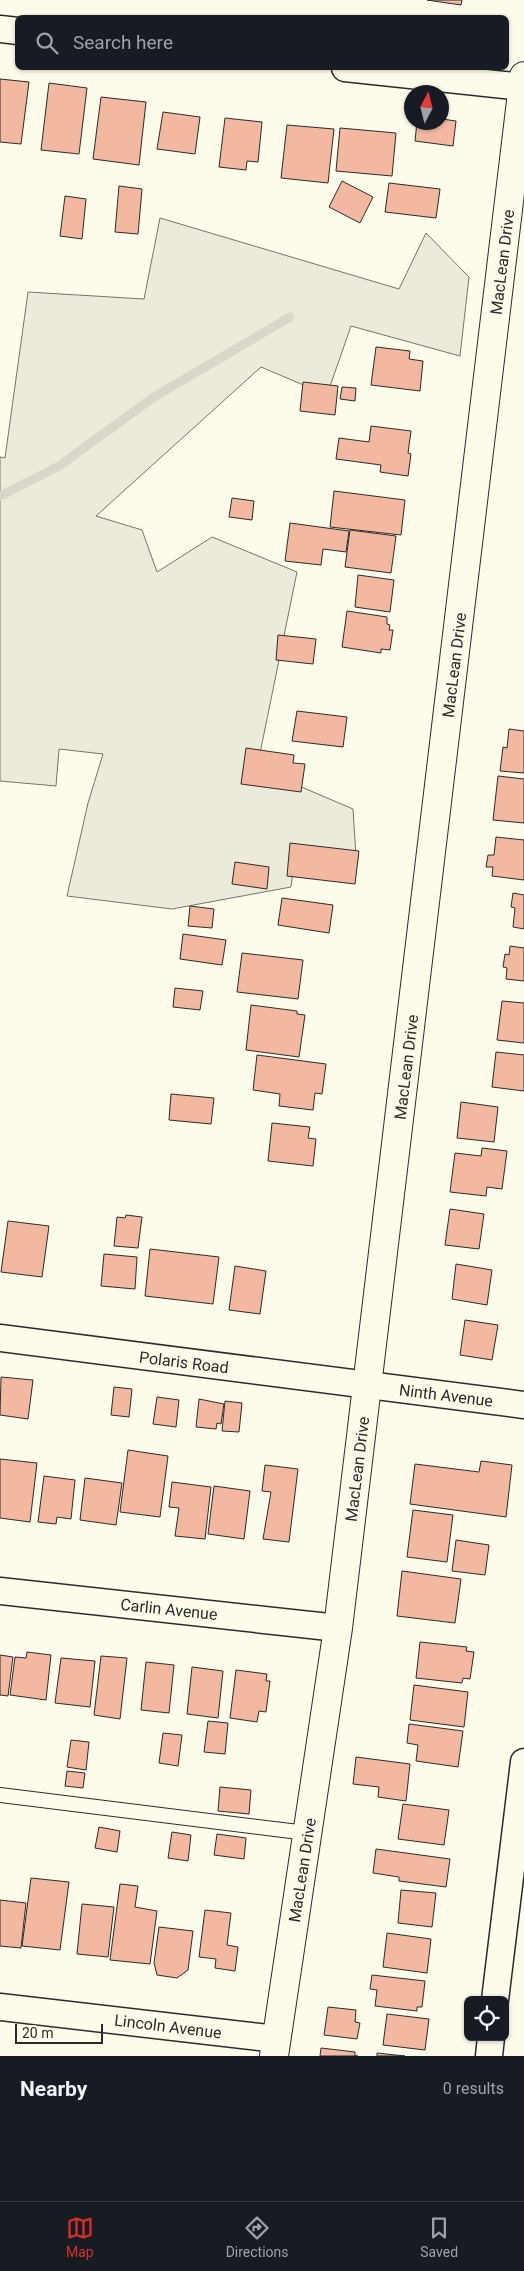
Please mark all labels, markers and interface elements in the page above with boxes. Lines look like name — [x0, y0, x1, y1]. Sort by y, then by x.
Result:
search box — [15, 15, 509, 70]
icon: search — [33, 29, 61, 57]
text: Search here — [73, 31, 173, 54]
north arrow — [404, 85, 449, 130]
street label: MacLean Drive — [487, 208, 518, 316]
street label: MacLean Drive — [439, 611, 470, 719]
street label: MacLean Drive — [391, 1013, 422, 1121]
street label: Polaris Road — [138, 1348, 230, 1377]
street label: Ninth Avenue — [398, 1380, 494, 1411]
street label: MacLean Drive — [342, 1415, 373, 1523]
street label: Carlin Avenue — [119, 1595, 218, 1624]
street label: MacLean Drive — [285, 1816, 320, 1924]
map controls — [464, 1996, 509, 2041]
button: locate — [464, 1996, 509, 2041]
street label: Lincoln Avenue — [113, 2010, 223, 2042]
scale bar — [15, 2021, 102, 2044]
text: 20 m — [22, 2025, 54, 2041]
text: Nearby — [20, 2077, 87, 2101]
text: 0 results — [443, 2079, 504, 2098]
tab: Map — [66, 2214, 94, 2260]
tab: Directions — [226, 2214, 289, 2260]
tab: Saved — [420, 2214, 458, 2260]

